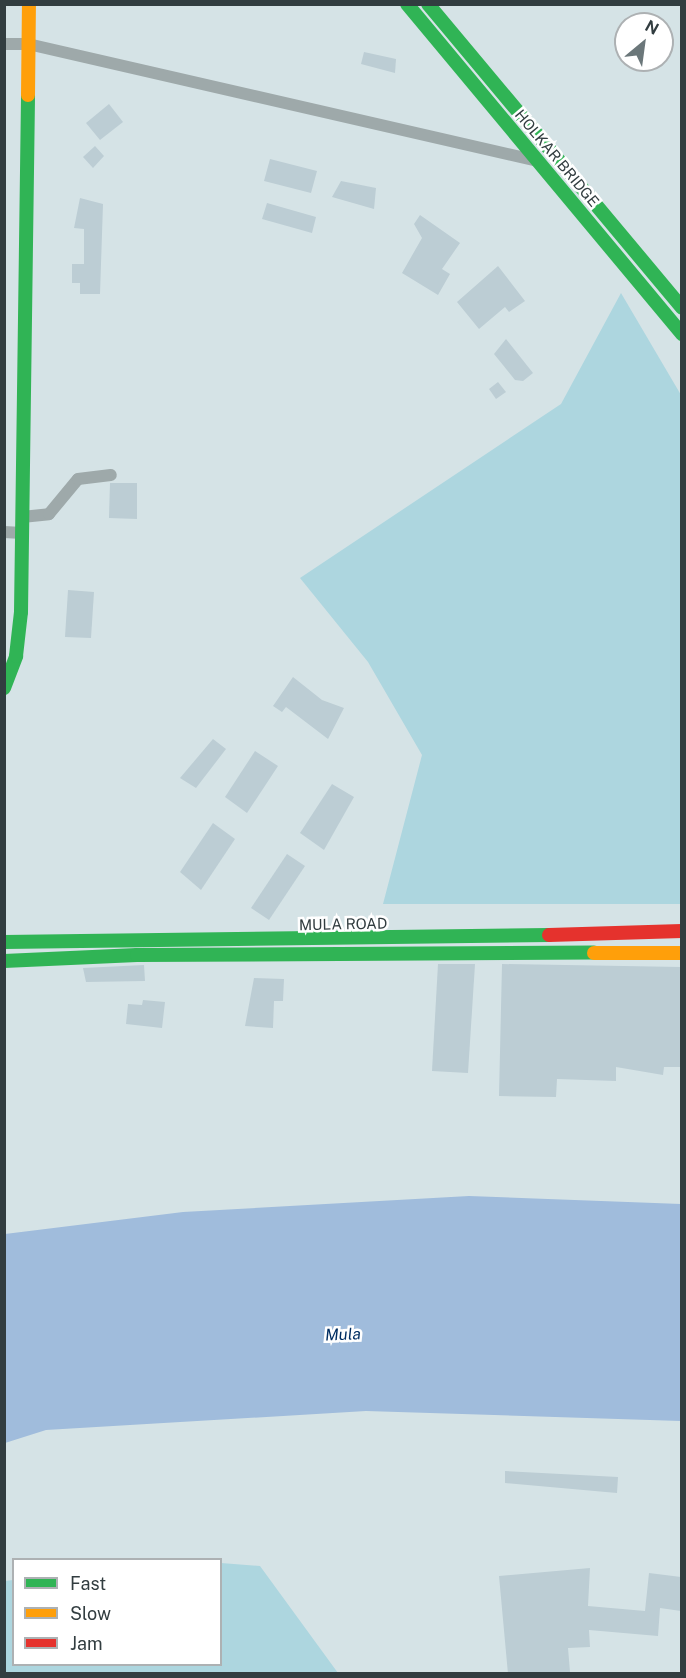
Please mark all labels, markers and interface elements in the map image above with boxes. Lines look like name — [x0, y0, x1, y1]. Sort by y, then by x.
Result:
north arrow — [614, 12, 674, 72]
text: N — [642, 16, 662, 39]
street label: HOLKAR BRIDGE — [511, 106, 603, 210]
street label: MULA ROAD — [299, 914, 387, 934]
water label: Mula — [325, 1325, 361, 1345]
legend — [12, 1558, 222, 1666]
text: Fast — [70, 1573, 106, 1594]
text: Slow — [70, 1603, 111, 1624]
text: Jam — [70, 1633, 103, 1654]

